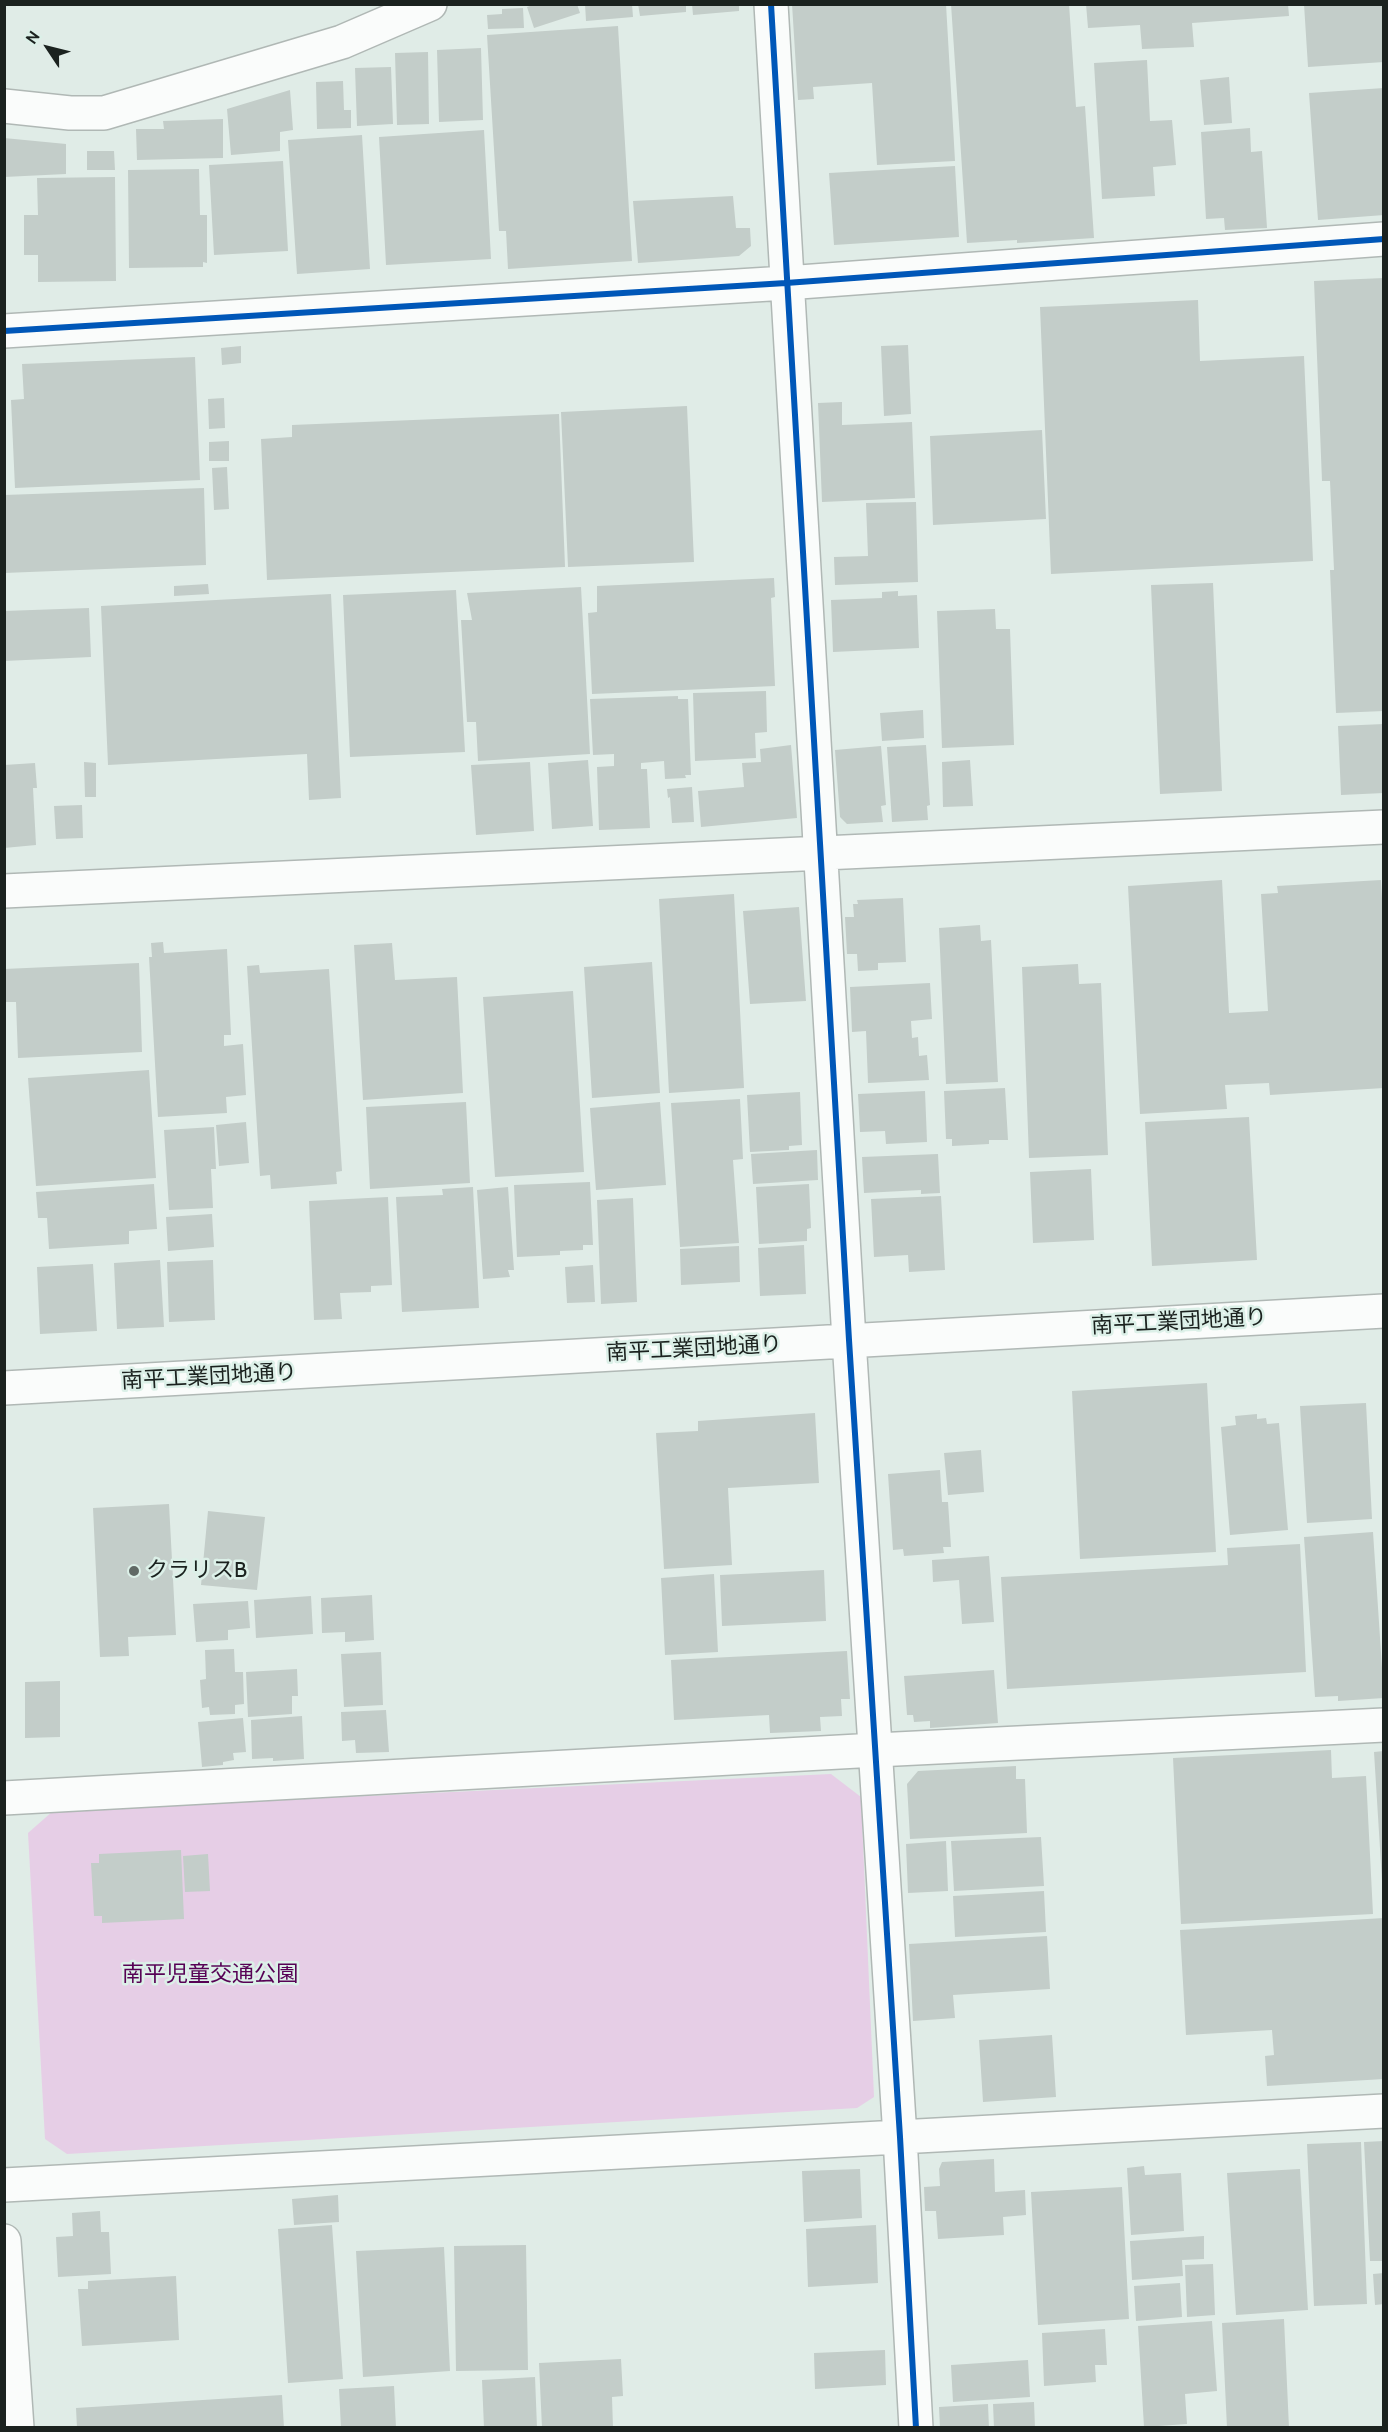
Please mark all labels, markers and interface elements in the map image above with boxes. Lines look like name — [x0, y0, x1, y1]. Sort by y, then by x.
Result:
north arrow — [18, 18, 78, 78]
text: N — [22, 27, 44, 47]
street label: 南平工業団地通り — [1090, 1304, 1268, 1340]
street label: 南平工業団地通り — [605, 1331, 783, 1367]
street label: 南平工業団地通り — [120, 1359, 298, 1395]
place label: クラリスB — [146, 1558, 247, 1584]
marker: クラリスB — [127, 1564, 141, 1578]
park label: 南平児童交通公園 — [122, 1962, 298, 1988]

